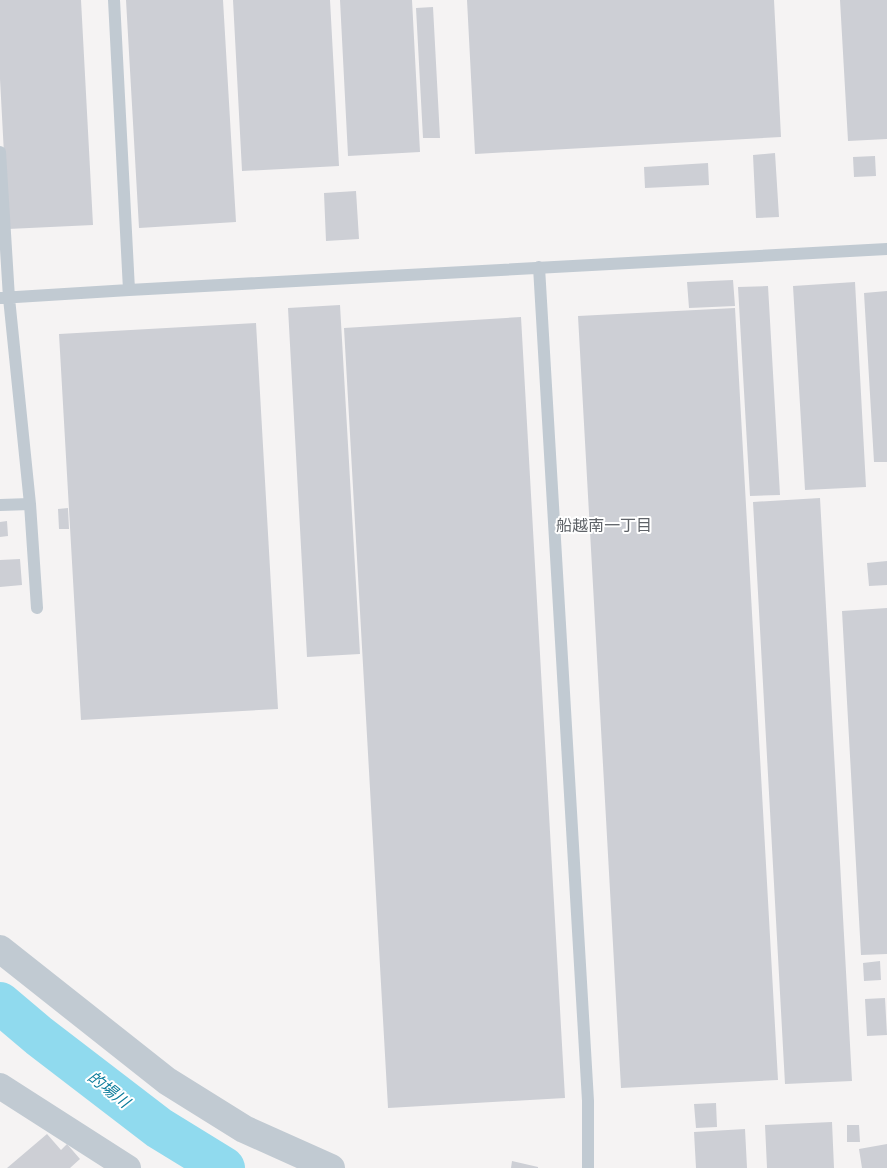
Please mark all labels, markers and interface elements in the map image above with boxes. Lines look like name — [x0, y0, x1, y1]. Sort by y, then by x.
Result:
district label: 船越南一丁目 — [556, 517, 652, 534]
water label: 的場川 — [85, 1068, 134, 1112]

